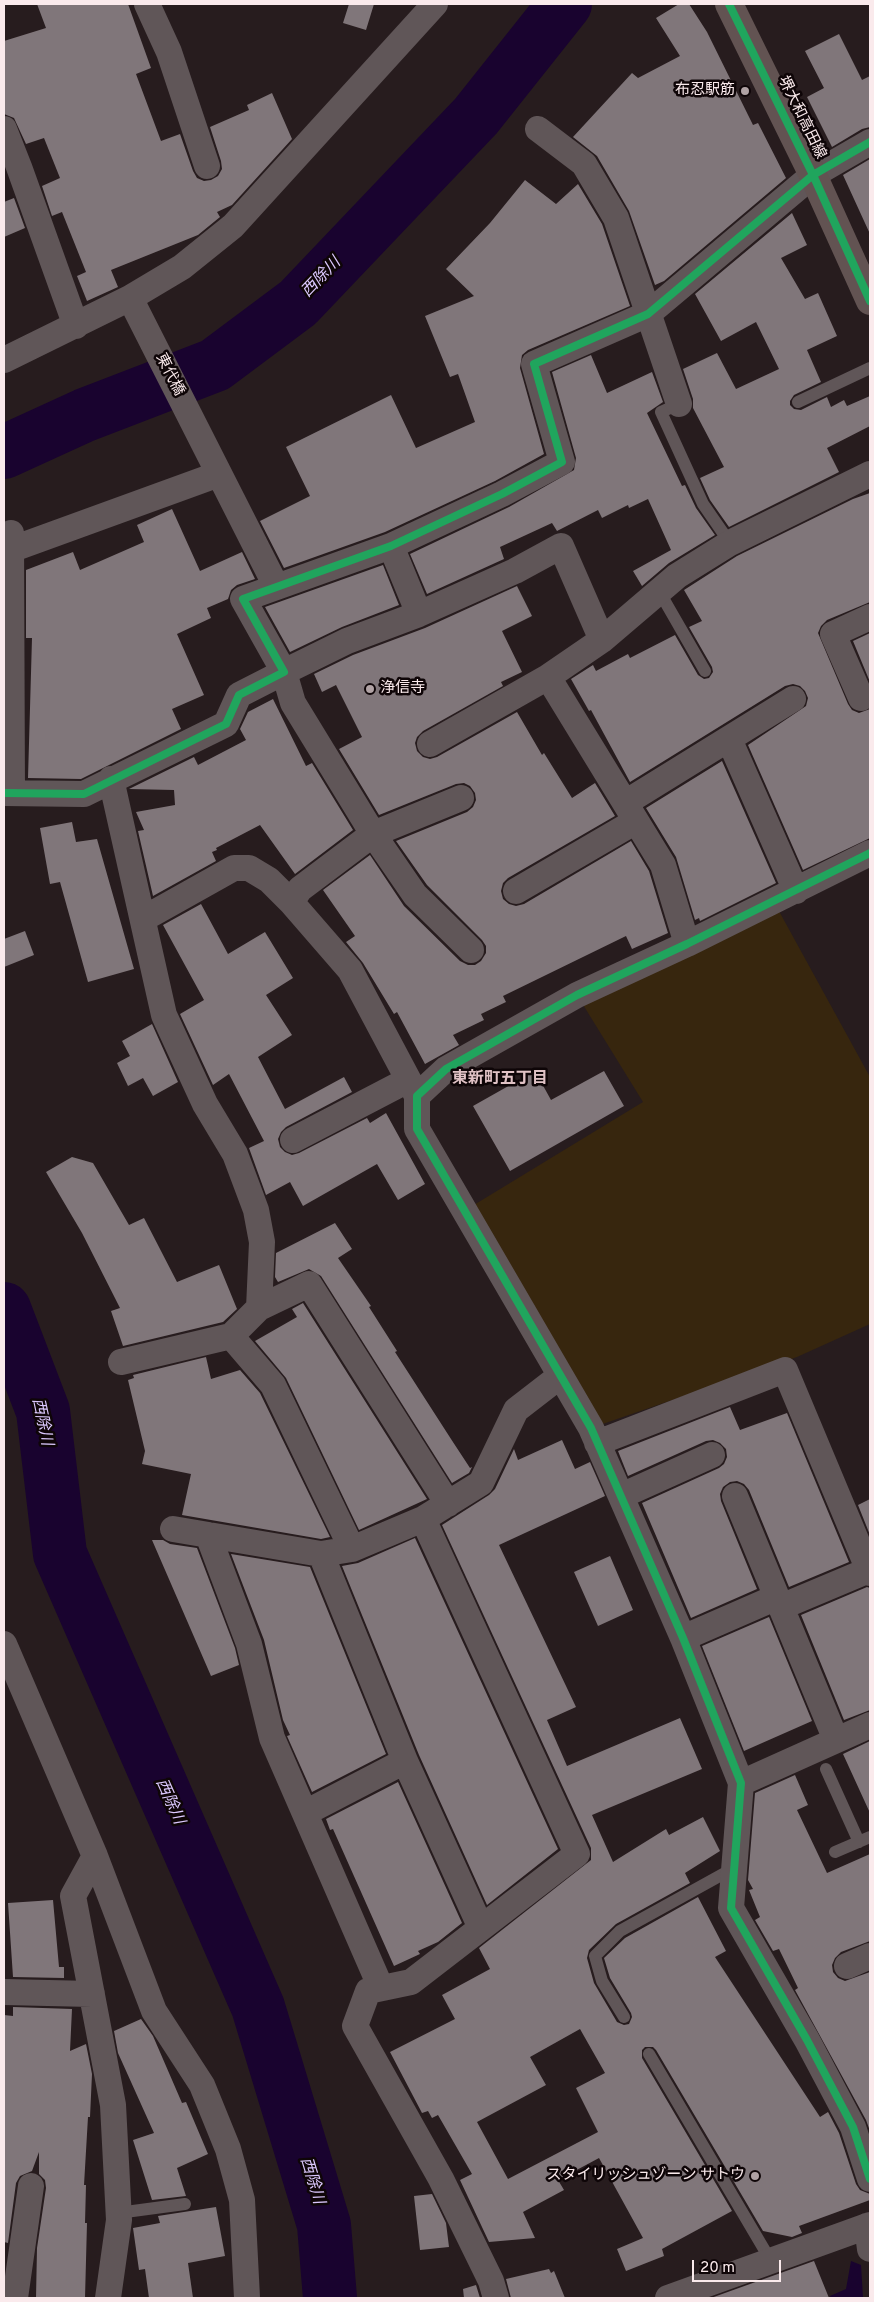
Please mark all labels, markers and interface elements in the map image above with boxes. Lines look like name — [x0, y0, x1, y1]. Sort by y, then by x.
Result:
street label: 堺大和高田線 — [773, 74, 829, 162]
place label: 布忍駅筋 — [675, 82, 735, 100]
marker: 布忍駅筋 — [739, 85, 751, 97]
water label: 西除川 — [298, 254, 346, 302]
street label: 東代橋 — [151, 351, 187, 399]
place label: 浄信寺 — [380, 680, 425, 698]
marker: 浄信寺 — [364, 683, 376, 695]
district label: 東新町五丁目 — [452, 1070, 548, 1090]
water label: 西除川 — [27, 1397, 55, 1447]
water label: 西除川 — [150, 1776, 188, 1828]
water label: 西除川 — [295, 2155, 327, 2207]
place label: スタイリッシュゾーン サトウ — [546, 2167, 745, 2185]
marker: スタイリッシュゾーン サトウ — [749, 2170, 761, 2182]
scale bar — [694, 2250, 783, 2282]
text: 20 m — [700, 2259, 735, 2278]

